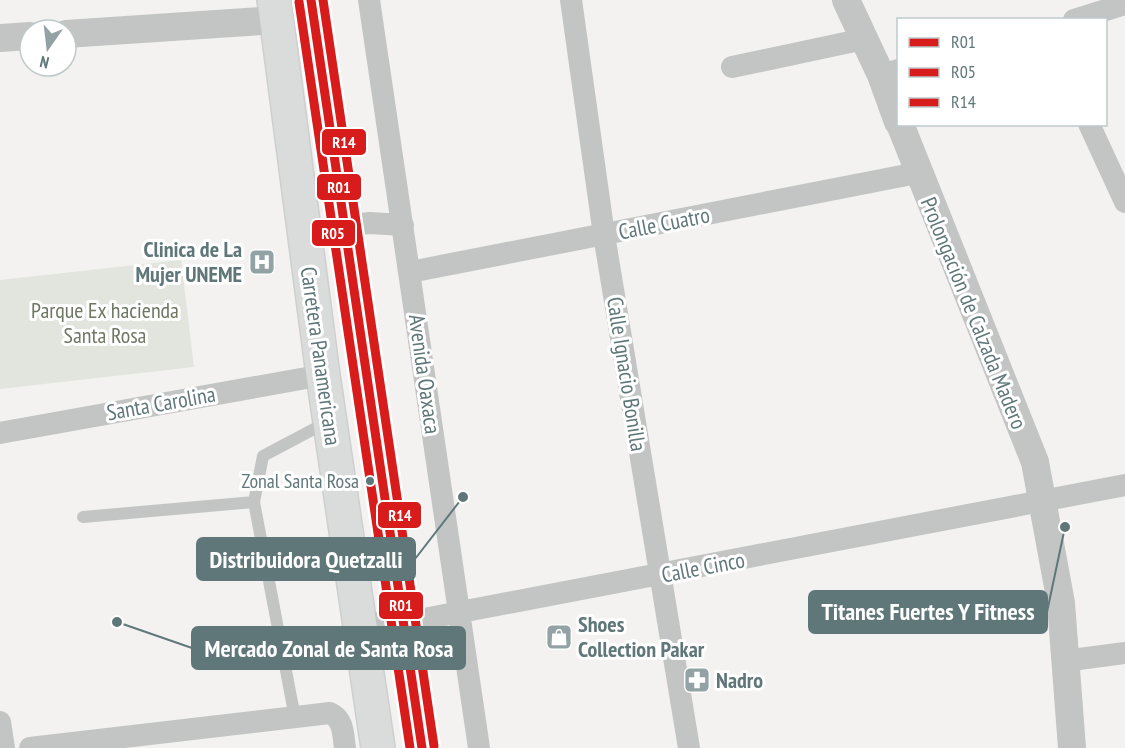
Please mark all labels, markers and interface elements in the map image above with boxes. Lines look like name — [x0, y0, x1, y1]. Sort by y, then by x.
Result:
north arrow — [18, 18, 78, 78]
legend — [897, 18, 1107, 126]
text: R01 — [951, 30, 976, 53]
text: N — [38, 52, 51, 73]
text: R05 — [951, 60, 976, 83]
text: R14 — [951, 90, 976, 113]
line badge: R14 — [321, 128, 367, 156]
text: R14 — [332, 132, 356, 152]
line badge: R01 — [316, 173, 362, 201]
text: R01 — [327, 177, 351, 197]
street label: Prolongación de Calzada Madero — [915, 193, 1033, 433]
street label: Calle Cuatro — [616, 200, 712, 246]
line badge: R05 — [311, 219, 356, 247]
text: R05 — [321, 223, 345, 243]
place label: Clinica de La Mujer UNEME — [136, 235, 242, 288]
hospital icon: Clinica de La Mujer UNEME — [247, 247, 277, 277]
street label: Carretera Panamericana — [295, 265, 347, 447]
street label: Calle Ignacio Bonilla — [601, 295, 653, 453]
park label: Parque Ex hacienda Santa Rosa — [31, 296, 179, 349]
street label: Avenida Oaxaca — [403, 313, 447, 435]
street label: Santa Carolina — [104, 380, 218, 426]
place label: Zonal Santa Rosa — [241, 468, 359, 494]
marker: Zonal Santa Rosa — [364, 475, 376, 487]
line badge: R14 — [377, 501, 422, 529]
text: R14 — [388, 505, 412, 525]
callout: Distribuidora Quetzalli — [197, 538, 415, 580]
text: Distribuidora Quetzalli — [209, 544, 403, 575]
street label: Calle Cinco — [659, 545, 747, 589]
line badge: R01 — [378, 591, 424, 620]
callout: Titanes Fuertes Y Fitness — [809, 591, 1047, 633]
text: R01 — [389, 595, 413, 615]
text: Titanes Fuertes Y Fitness — [821, 596, 1035, 627]
place label: Shoes Collection Pakar — [578, 610, 705, 663]
shop icon: Shoes Collection Pakar — [544, 622, 574, 652]
callout: Mercado Zonal de Santa Rosa — [192, 627, 465, 669]
text: Mercado Zonal de Santa Rosa — [205, 633, 454, 664]
pharmacy icon: Nadro — [682, 665, 712, 695]
place label: Nadro — [716, 666, 763, 694]

